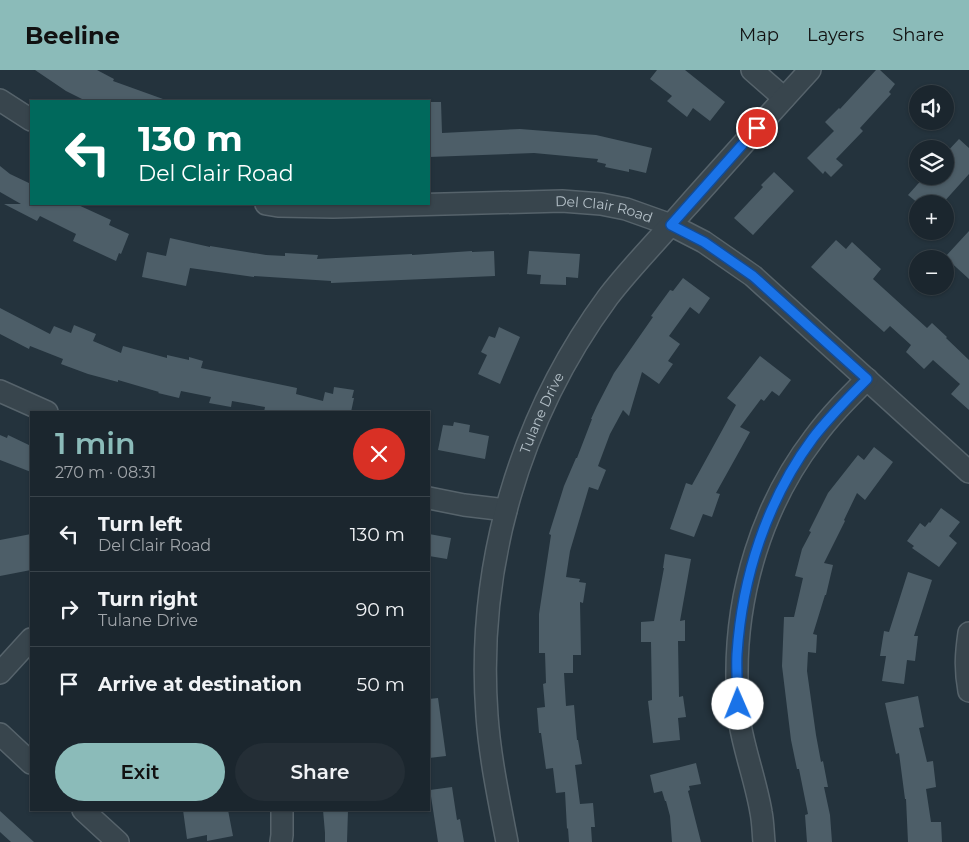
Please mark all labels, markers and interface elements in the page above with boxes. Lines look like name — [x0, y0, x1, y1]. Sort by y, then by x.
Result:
text: Beeline — [25, 21, 120, 50]
text: Map — [739, 24, 779, 46]
text: Layers — [807, 24, 864, 46]
text: Share — [892, 24, 944, 46]
map controls — [909, 85, 954, 295]
button: sound — [909, 85, 954, 130]
pin — [736, 107, 778, 149]
icon: arrive — [743, 114, 771, 142]
text: 130 m — [138, 117, 243, 160]
icon: left — [55, 120, 120, 185]
button: layers — [909, 140, 954, 185]
text: Del Clair Road — [138, 160, 294, 187]
street label: Del Clair Road — [555, 192, 655, 227]
button: + — [909, 195, 954, 240]
button: − — [909, 250, 954, 295]
street label: Tulane Drive — [516, 369, 568, 456]
text: 1 min — [55, 425, 136, 462]
button: close — [353, 428, 405, 480]
text: 270 m · 08:31 — [55, 463, 156, 482]
text: Turn left — [98, 513, 183, 536]
icon: left — [55, 520, 83, 548]
text: 130 m — [350, 523, 405, 546]
text: Del Clair Road — [98, 536, 211, 555]
text: Turn right — [98, 588, 198, 611]
icon: right — [55, 595, 83, 623]
text: 90 m — [356, 598, 405, 621]
text: Tulane Drive — [98, 611, 198, 630]
icon: arrive — [55, 670, 83, 698]
text: Arrive at destination — [98, 673, 302, 696]
text: 50 m — [357, 673, 405, 696]
position arrow — [711, 677, 763, 729]
button: Exit — [55, 743, 225, 801]
button: Share — [235, 743, 405, 801]

